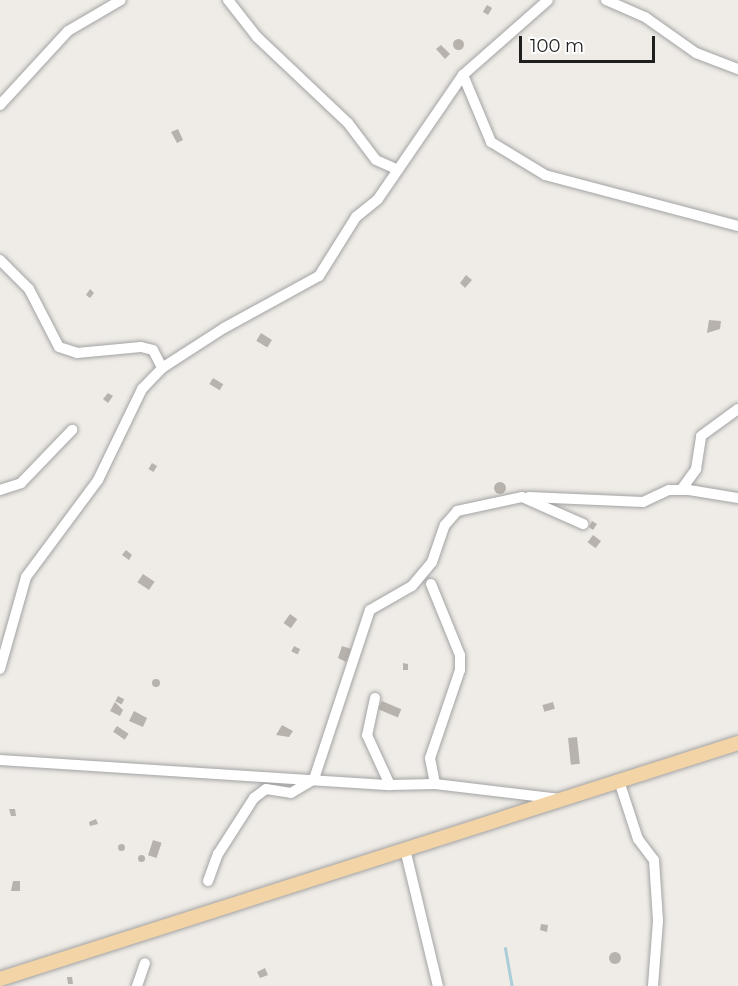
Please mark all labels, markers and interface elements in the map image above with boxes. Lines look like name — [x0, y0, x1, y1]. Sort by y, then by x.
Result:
scale bar — [522, 24, 658, 62]
text: 100 m — [530, 35, 584, 57]

